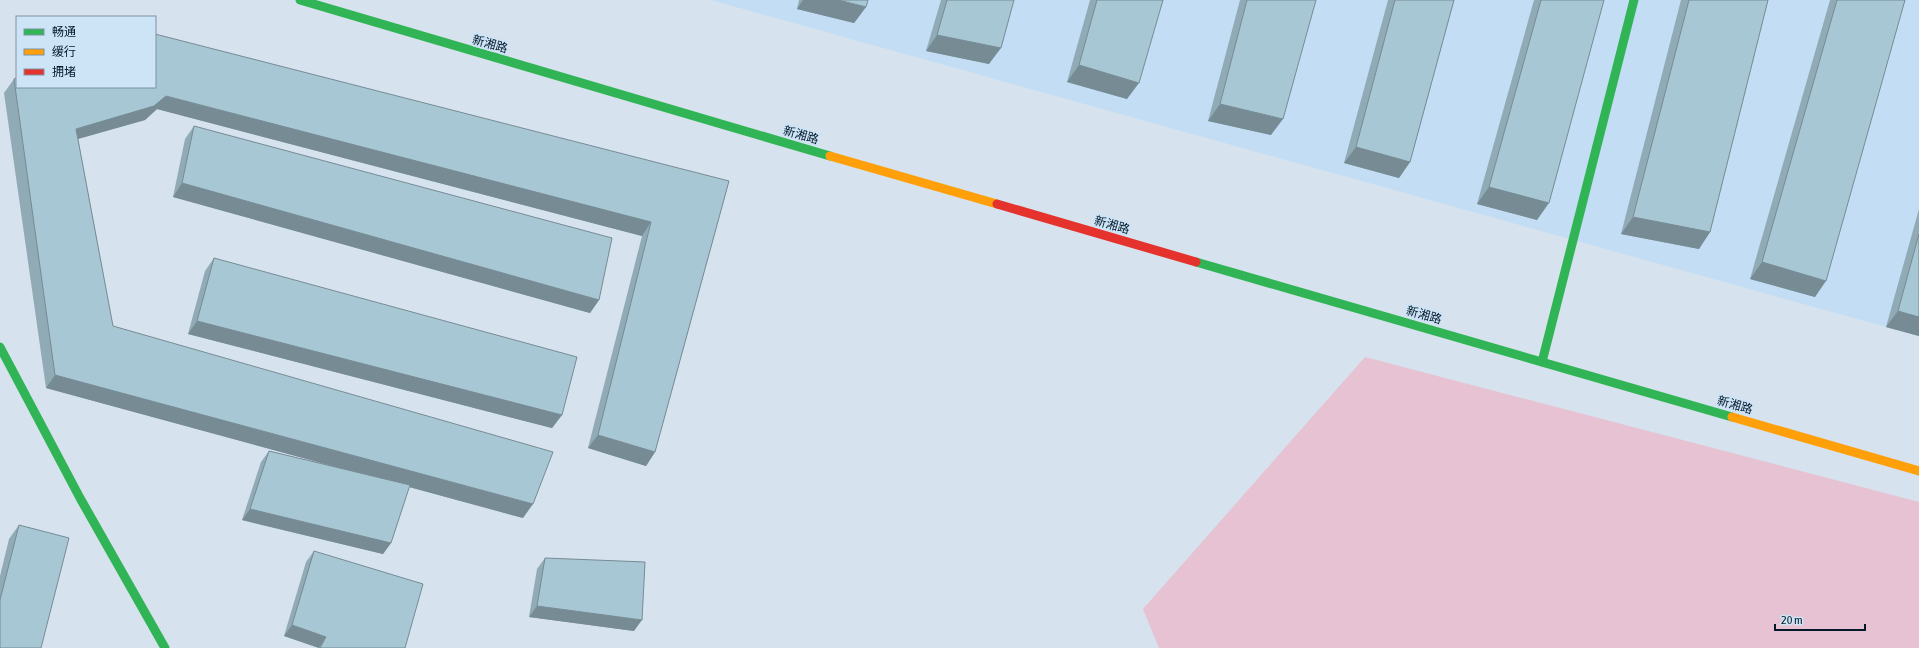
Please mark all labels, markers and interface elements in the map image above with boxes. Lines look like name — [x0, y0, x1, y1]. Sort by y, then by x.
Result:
legend — [16, 16, 156, 88]
text: 畅通 — [52, 25, 76, 39]
street label: 新湘路 — [471, 32, 509, 56]
text: 缓行 — [52, 45, 76, 59]
text: 拥堵 — [52, 65, 76, 79]
street label: 新湘路 — [782, 123, 820, 147]
street label: 新湘路 — [1093, 213, 1131, 237]
street label: 新湘路 — [1405, 303, 1443, 327]
street label: 新湘路 — [1716, 393, 1754, 417]
scale bar — [1775, 606, 1865, 632]
text: 20 m — [1781, 613, 1803, 627]

